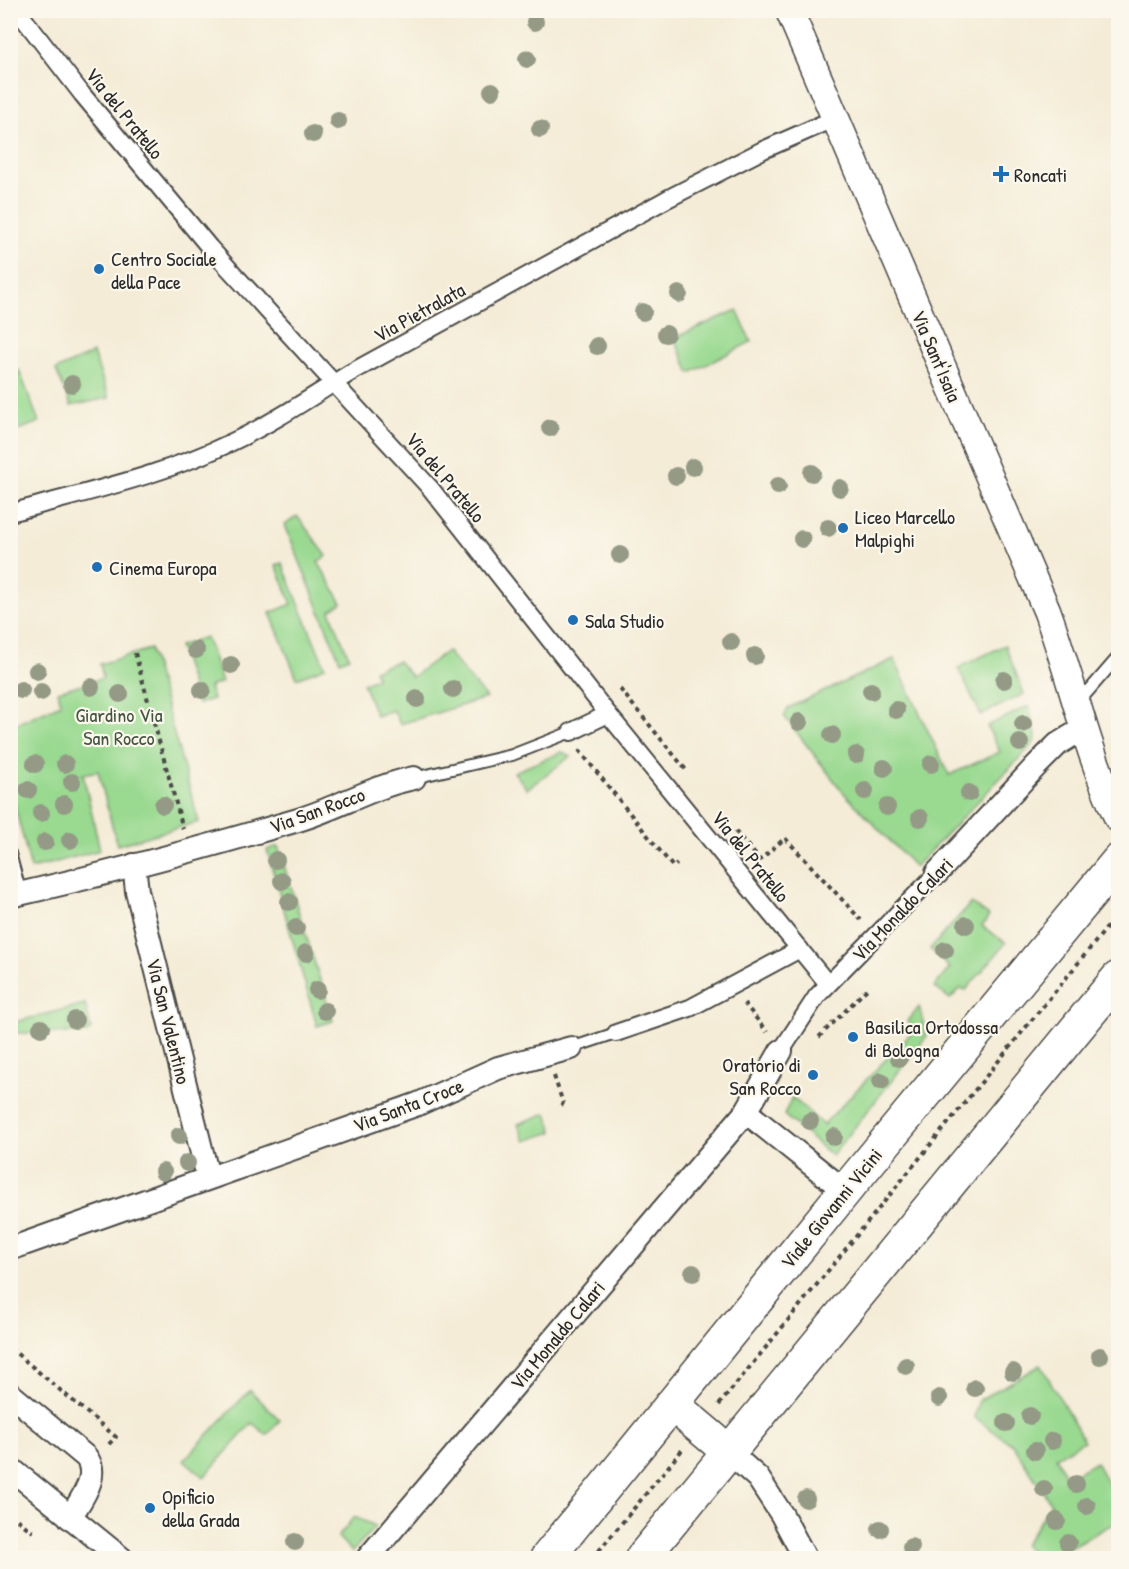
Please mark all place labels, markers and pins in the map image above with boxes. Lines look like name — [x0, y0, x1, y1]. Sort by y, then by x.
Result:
place label: Roncati — [1014, 161, 1067, 188]
marker: Roncati — [992, 165, 1010, 183]
place label: Centro Sociale della Pace — [111, 245, 217, 295]
marker: Centro Sociale della Pace — [92, 262, 106, 276]
place label: Liceo Marcello Malpighi — [855, 503, 955, 553]
marker: Liceo Marcello Malpighi — [836, 521, 850, 535]
place label: Cinema Europa — [109, 554, 217, 581]
marker: Cinema Europa — [90, 560, 104, 574]
place label: Sala Studio — [585, 607, 664, 634]
marker: Sala Studio — [566, 613, 580, 627]
place label: Basilica Ortodossa di Bologna — [865, 1013, 998, 1063]
marker: Basilica Ortodossa di Bologna — [846, 1030, 860, 1044]
place label: Oratorio di San Rocco — [722, 1051, 801, 1101]
marker: Oratorio di San Rocco — [806, 1068, 820, 1082]
place label: Opificio della Grada — [162, 1483, 240, 1533]
marker: Opificio della Grada — [143, 1501, 157, 1515]

